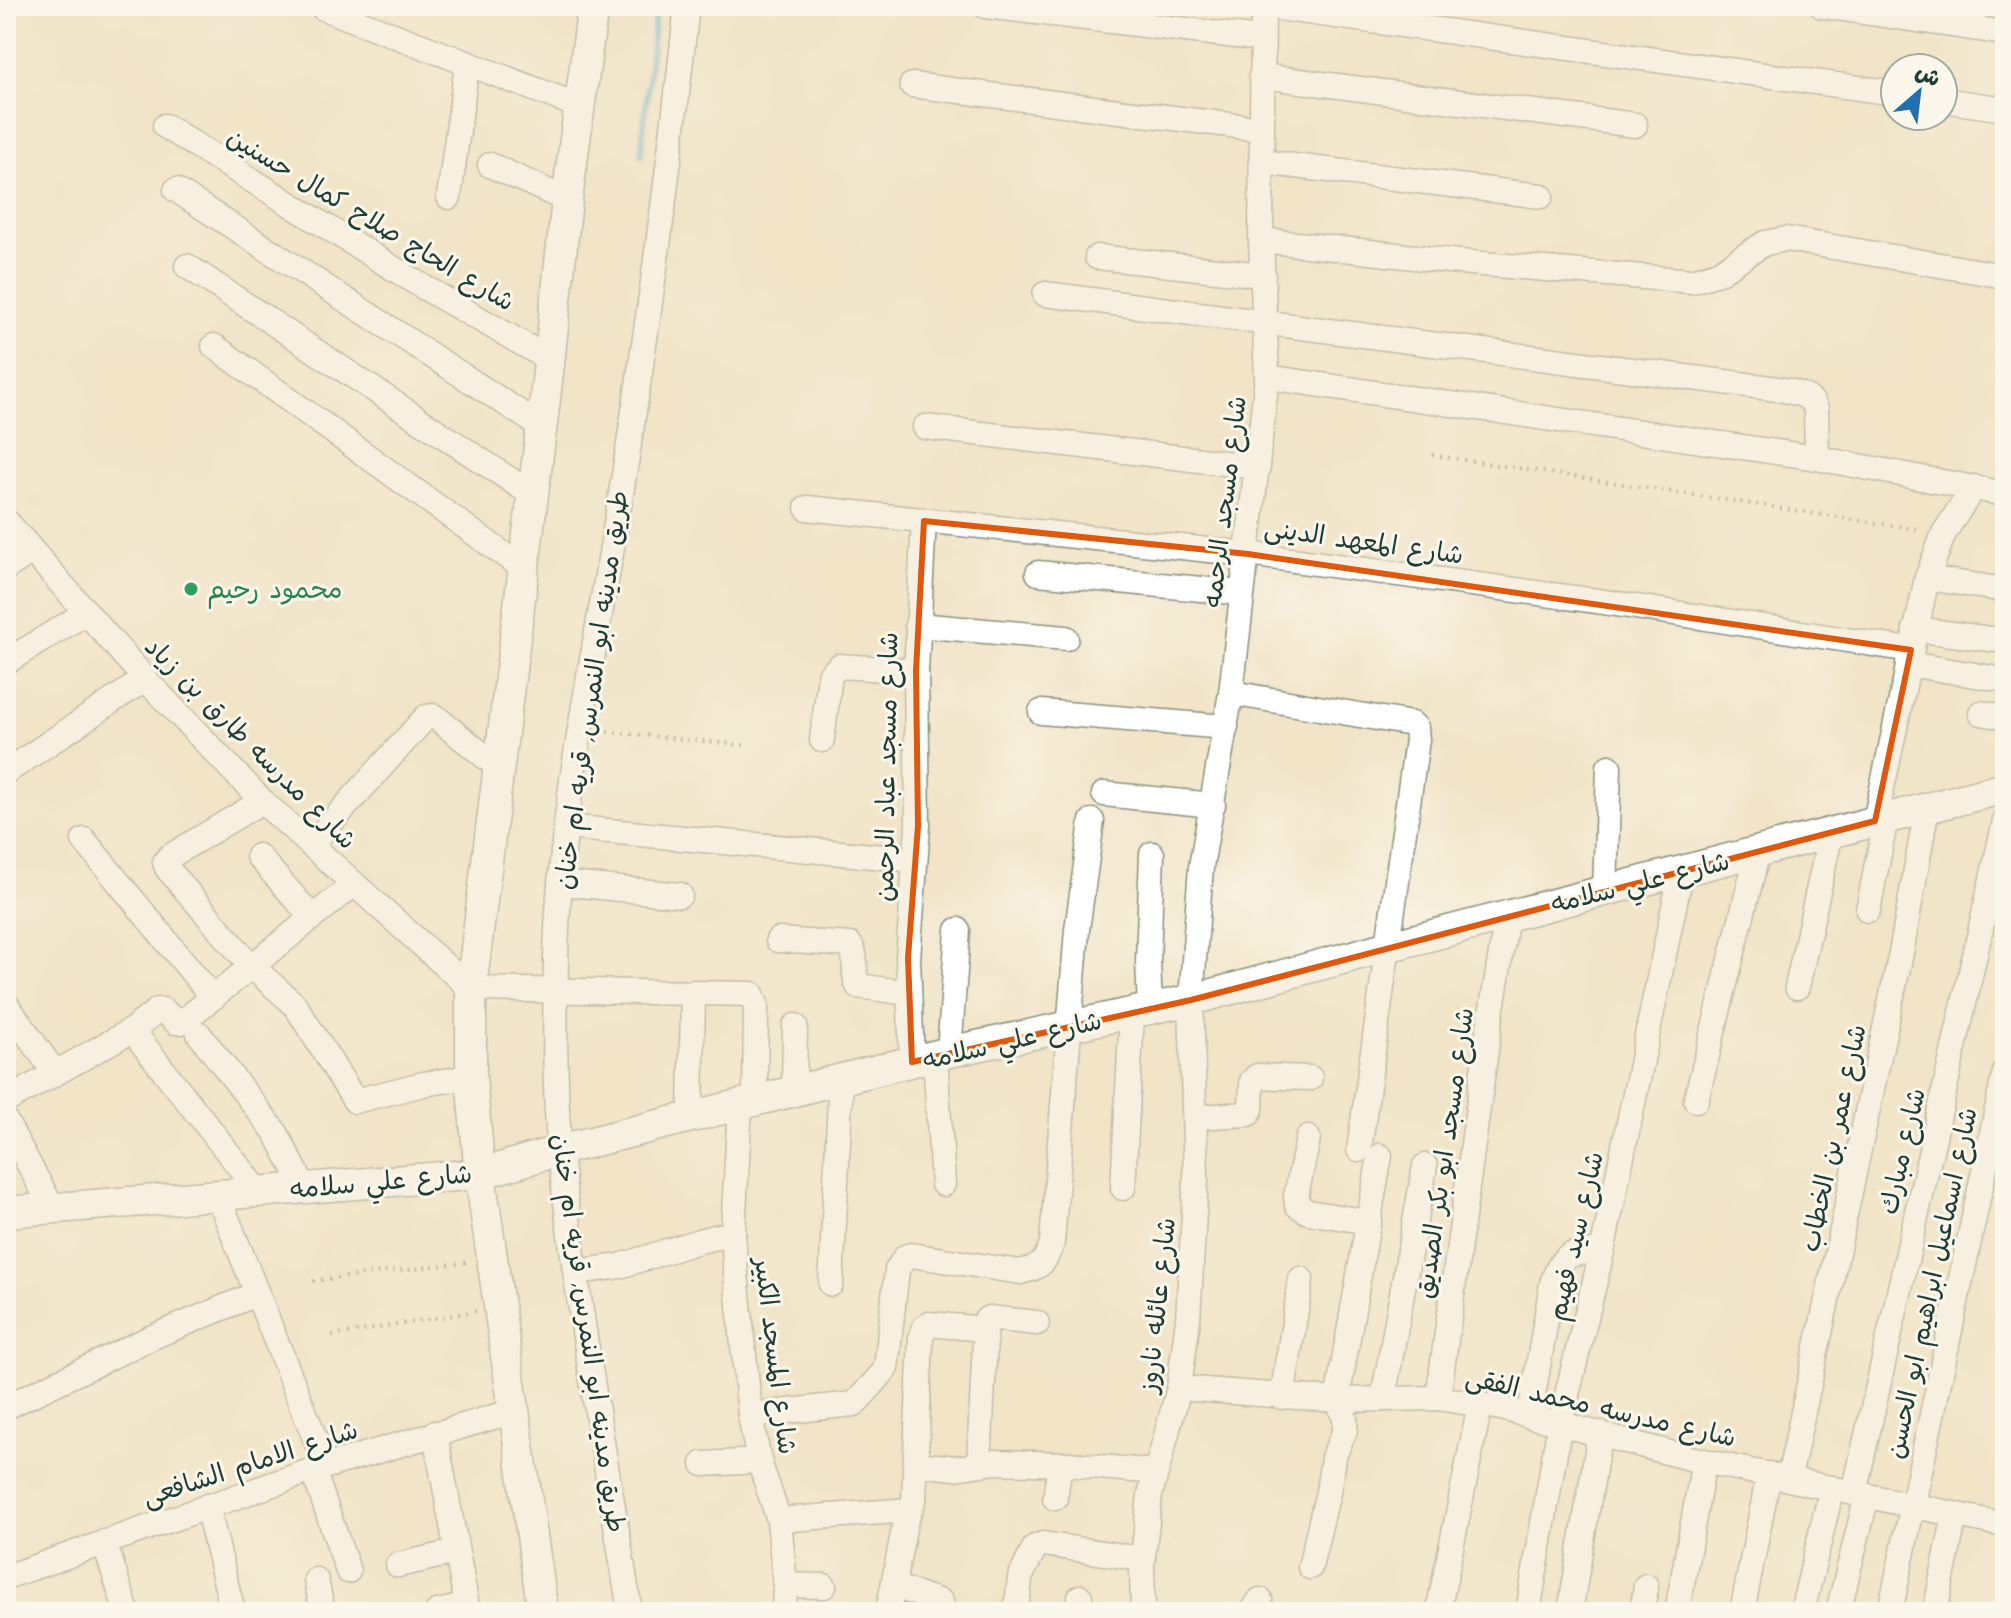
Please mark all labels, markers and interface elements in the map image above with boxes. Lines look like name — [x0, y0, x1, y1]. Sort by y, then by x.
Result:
north arrow — [1879, 52, 1959, 132]
text: ش — [1910, 56, 1946, 95]
street label: شارع الحاج صلاح كمال حسنين — [220, 120, 521, 320]
street label: شارع مسجد الرحمه — [1194, 394, 1256, 610]
street label: طريق مدينه ابو النمرس, قريه ام خنان — [546, 488, 639, 892]
street label: شارع المعهد الدينى — [1262, 510, 1466, 574]
place label: محمود رحيم — [207, 572, 342, 609]
marker: محمود رحيم — [182, 580, 200, 598]
street label: شارع مدرسه طارق بن زياد — [136, 630, 364, 858]
street label: شارع مسجد عباد الرحمن — [867, 632, 907, 902]
street label: شارع علي سلامه — [1547, 843, 1734, 926]
street label: شارع علي سلامه — [919, 1003, 1106, 1083]
street label: شارع مسجد ابو بكر الصديق — [1407, 1005, 1483, 1301]
street label: شارع عمر بن الخطاب — [1792, 1021, 1876, 1255]
street label: شارع مبارك — [1871, 1085, 1935, 1218]
street label: شارع اسماعيل ابراهيم ابو الحسن — [1877, 1104, 1988, 1462]
street label: طريق مدينه ابو النمرس, قريه ام خنان — [541, 1131, 634, 1535]
street label: شارع سيد فهيم — [1539, 1148, 1614, 1325]
street label: شارع علي سلامه — [288, 1156, 474, 1212]
street label: شارع عائله ناروز — [1131, 1216, 1185, 1396]
street label: شارع المسجد الكبير — [745, 1254, 805, 1456]
street label: شارع مدرسه محمد الفقى — [1462, 1359, 1739, 1457]
street label: شارع الامام الشافعى — [138, 1412, 363, 1517]

